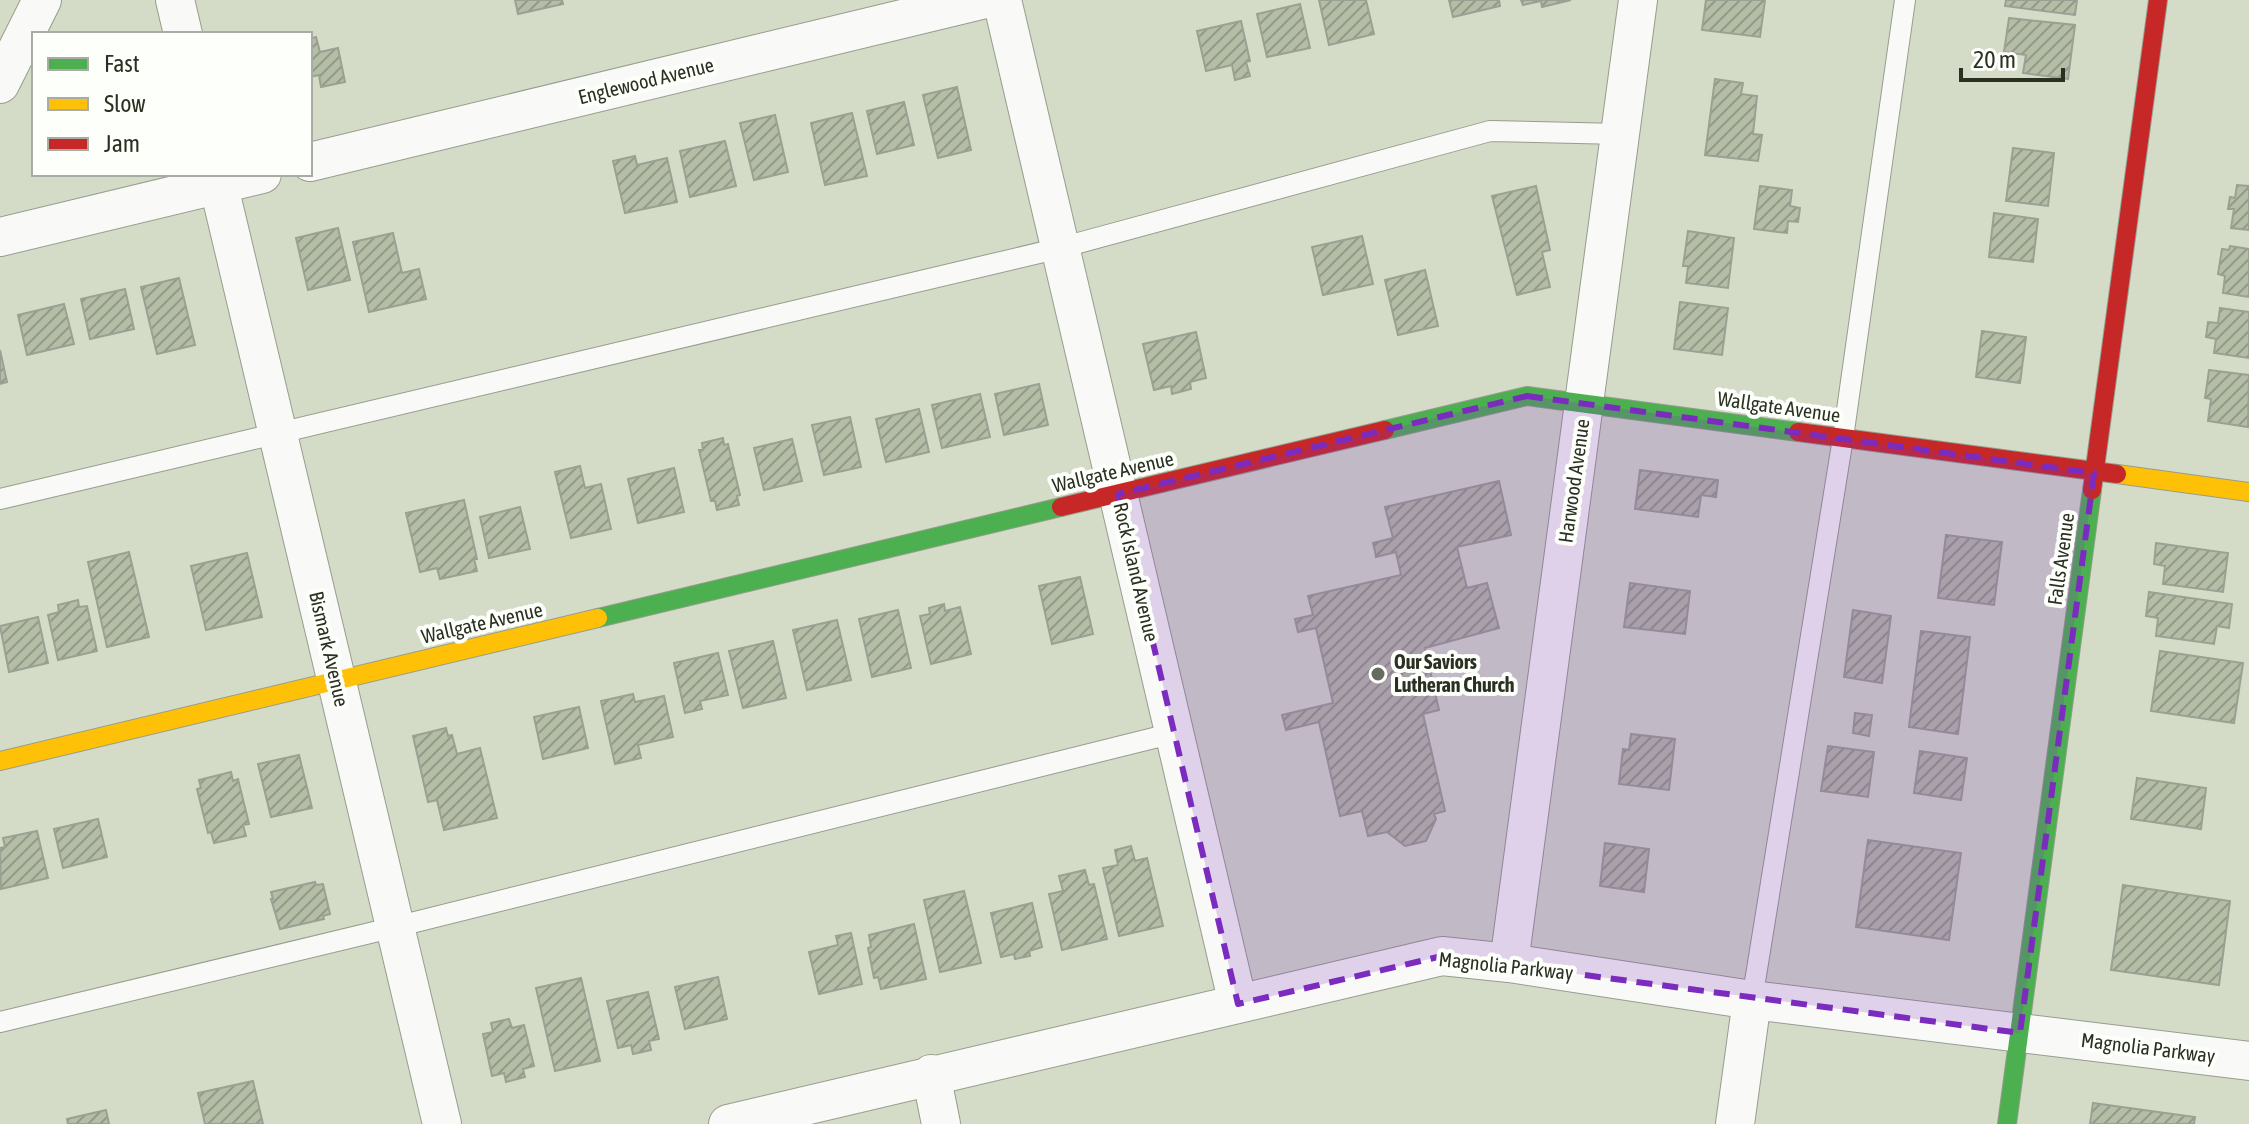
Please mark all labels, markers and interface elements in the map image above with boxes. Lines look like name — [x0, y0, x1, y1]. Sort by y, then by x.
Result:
legend — [32, 32, 312, 176]
scale bar — [1961, 32, 2063, 82]
text: 20 m — [1973, 46, 2016, 73]
text: Fast — [104, 50, 140, 77]
street label: Englewood Avenue — [576, 53, 716, 108]
text: Slow — [104, 90, 146, 117]
text: Jam — [104, 130, 140, 157]
street label: Wallgate Avenue — [1716, 387, 1842, 427]
street label: Harwood Avenue — [1553, 417, 1594, 544]
street label: Wallgate Avenue — [1050, 446, 1176, 497]
street label: Rock Island Avenue — [1109, 500, 1164, 644]
street label: Falls Avenue — [2043, 511, 2078, 606]
street label: Bismark Avenue — [305, 589, 354, 709]
street label: Wallgate Avenue — [419, 597, 545, 648]
place label: Our Saviors Lutheran Church — [1394, 650, 1515, 696]
marker: Our Saviors Lutheran Church — [1369, 665, 1387, 683]
street label: Magnolia Parkway — [1438, 947, 1574, 984]
street label: Magnolia Parkway — [2080, 1028, 2216, 1067]

